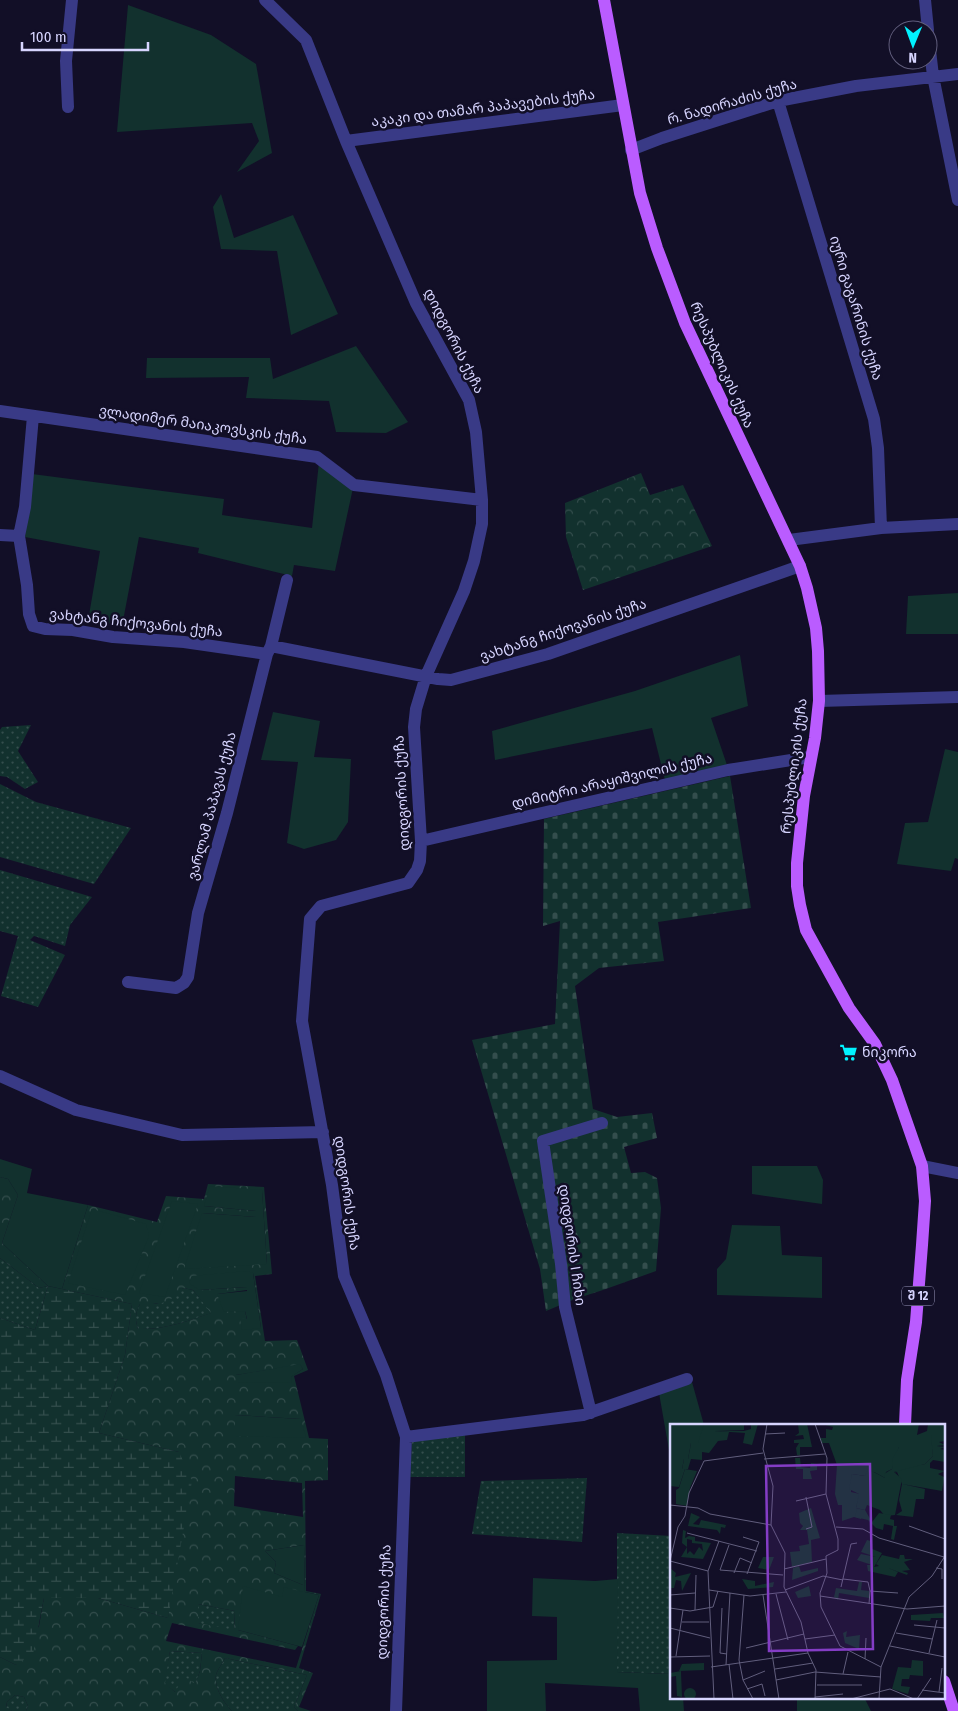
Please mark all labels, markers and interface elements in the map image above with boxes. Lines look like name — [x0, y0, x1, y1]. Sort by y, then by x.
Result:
scale bar — [22, 20, 149, 52]
north arrow — [888, 20, 938, 70]
text: 100 m — [30, 28, 67, 46]
text: N — [908, 49, 917, 66]
street label: რ. ნადირაძის ქუჩა — [665, 75, 799, 129]
street label: აკაკი და თამარ პაპავების ქუჩა — [370, 86, 596, 130]
street label: იური გაგარინის ქუჩა — [826, 234, 886, 382]
street label: დიდგორის ქუჩა — [420, 286, 488, 396]
street label: რესპუბლიკის ქუჩა — [687, 299, 757, 431]
street label: ვლადიმერ მაიაკოვსკის ქუჩა — [98, 402, 308, 448]
street label: ვახტანგ ჩიქოვანის ქუჩა — [477, 595, 649, 665]
street label: ვახტანგ ჩიქოვანის ქუჩა — [48, 605, 224, 641]
street label: რესპუბლიკის ქუჩა — [777, 697, 811, 835]
street label: ვარლამ პაპავას ქუჩა — [184, 730, 240, 882]
street label: დიდგორის ქუჩა — [390, 735, 414, 851]
street label: დიმიტრი არაყიშვილის ქუჩა — [510, 750, 714, 812]
supermarket icon: ნიკორა — [838, 1042, 858, 1062]
place label: ნიკორა — [862, 1044, 917, 1061]
street label: დიდგორის ქუჩა — [331, 1135, 363, 1251]
street label: დიდგორის I ჩიხი — [555, 1183, 589, 1307]
road number: შ 12 — [902, 1286, 934, 1305]
inset map — [670, 1424, 946, 1698]
street label: დიდგორის ქუჩა — [373, 1544, 395, 1660]

